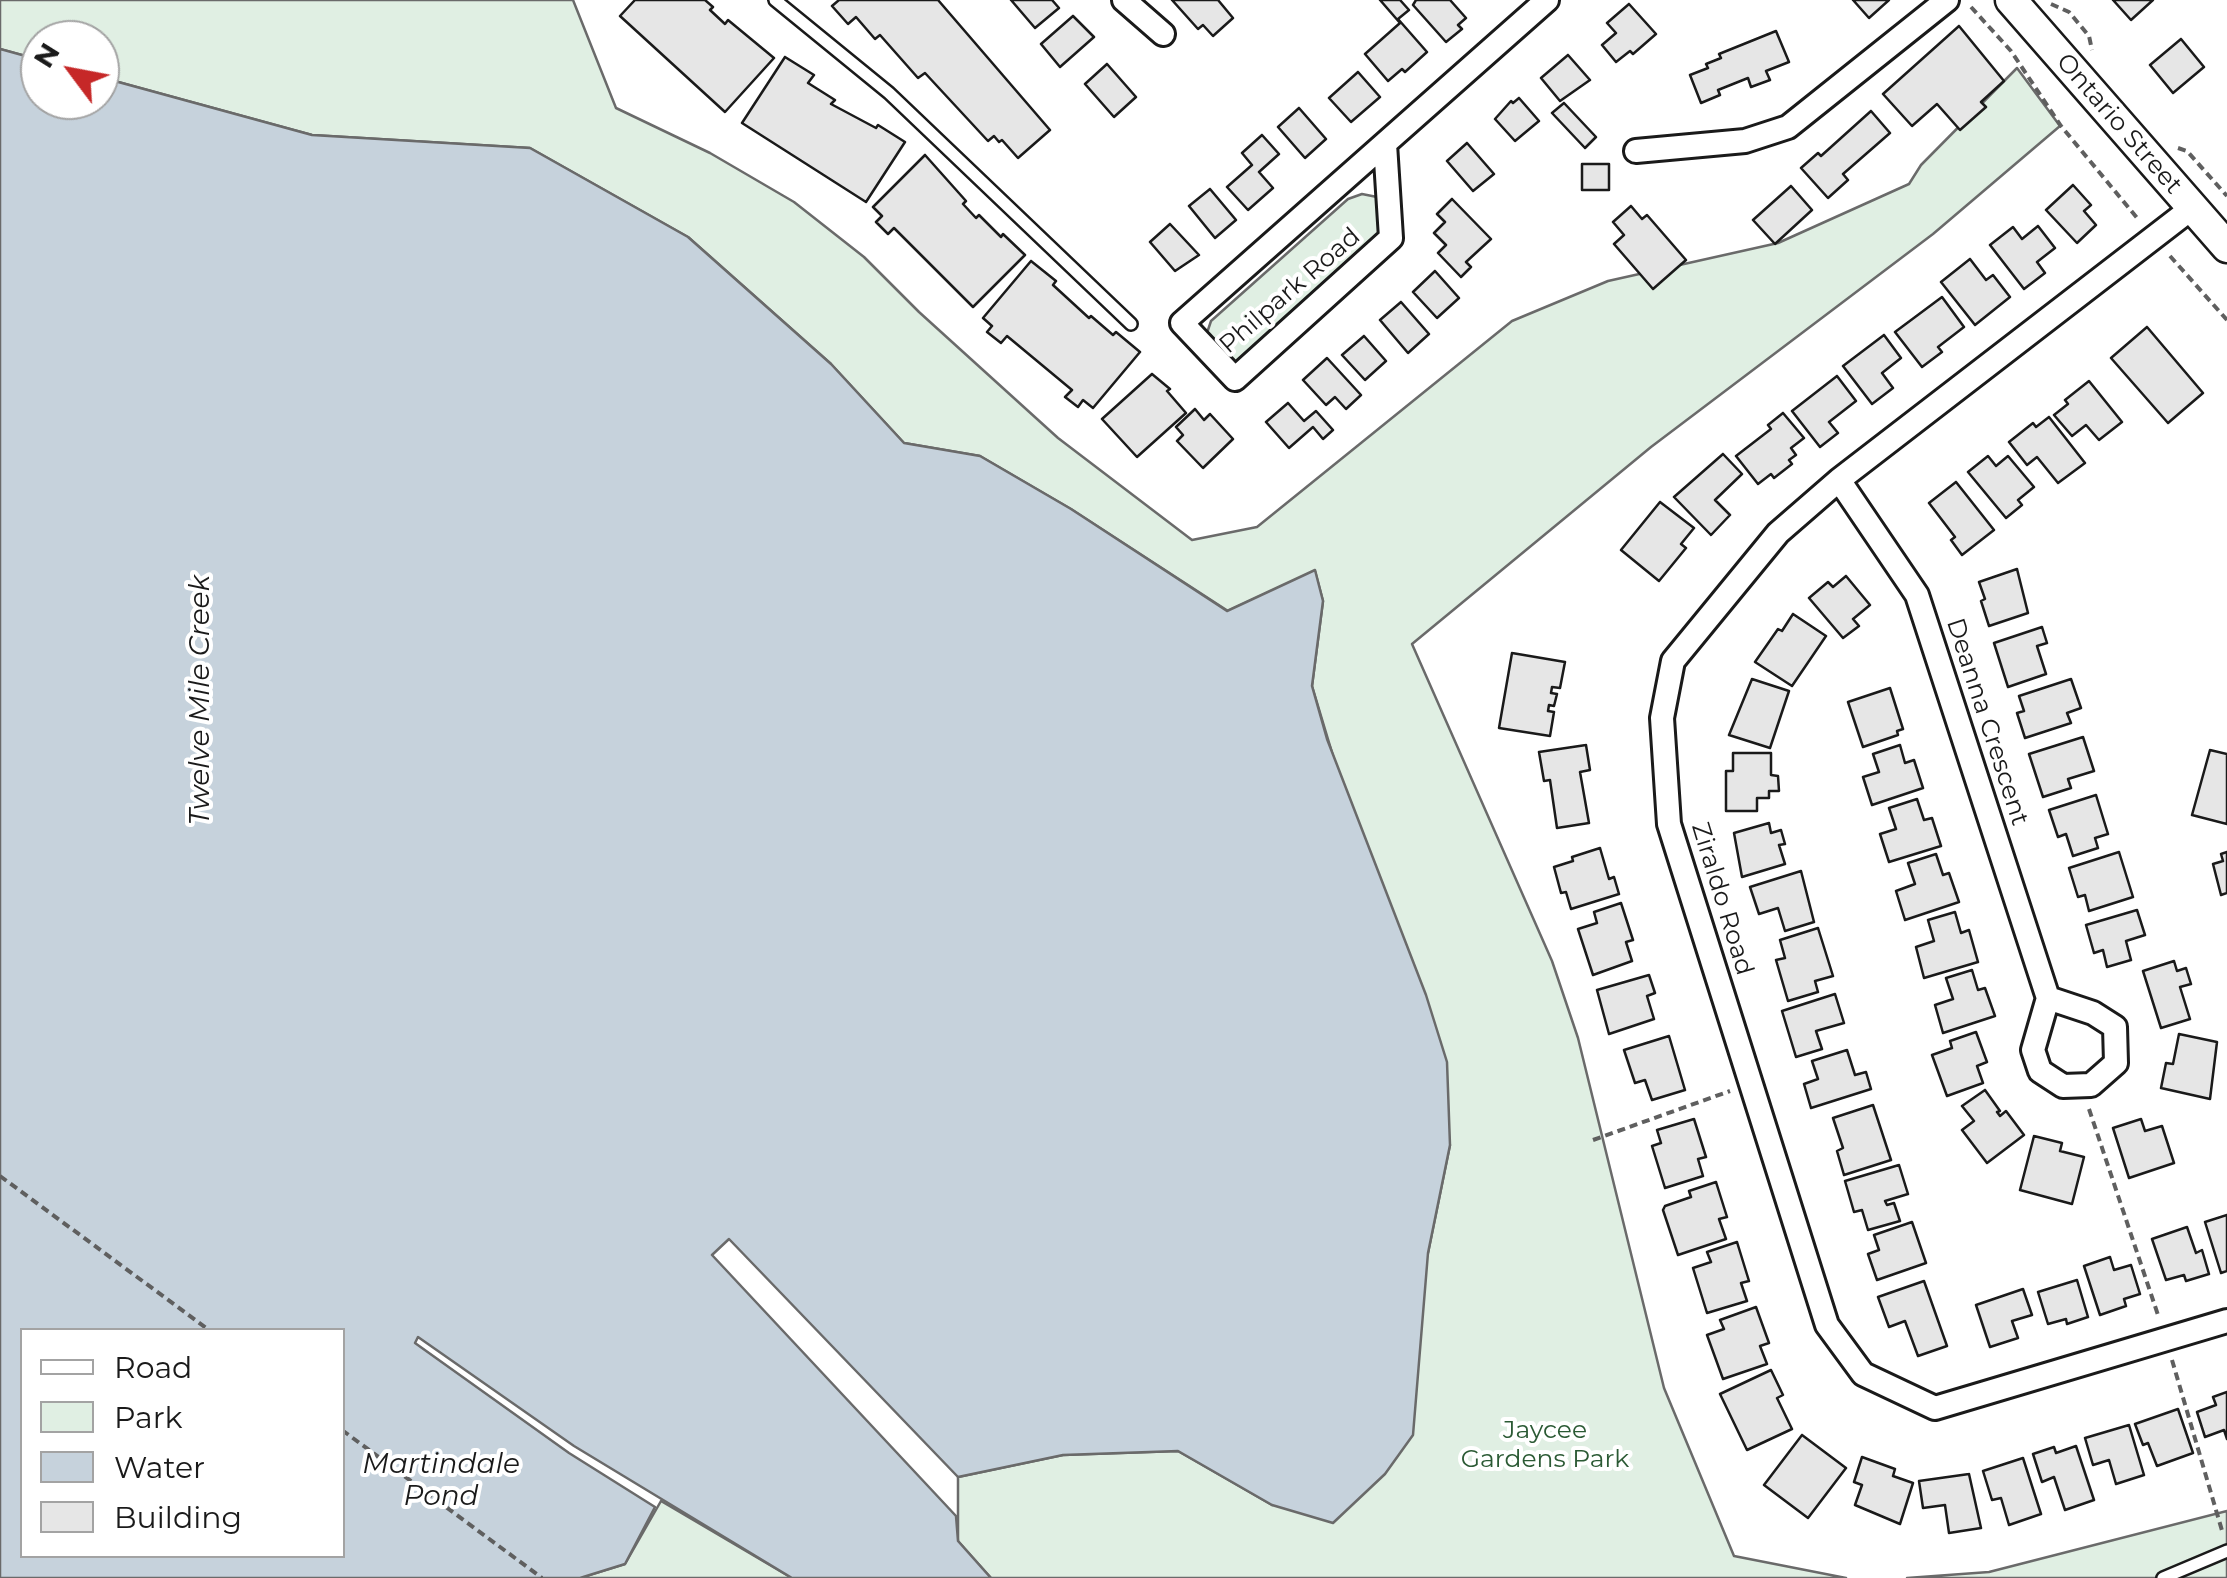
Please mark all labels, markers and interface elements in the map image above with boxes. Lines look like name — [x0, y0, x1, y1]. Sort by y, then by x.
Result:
north arrow — [20, 20, 120, 120]
text: N — [26, 37, 67, 74]
street label: Ontario Street — [2050, 48, 2188, 200]
street label: Philpark Road — [1214, 222, 1366, 360]
water label: Twelve Mile Creek — [184, 575, 218, 825]
street label: Deanna Crescent — [1939, 615, 2035, 829]
street label: Ziraldo Road — [1685, 819, 1759, 979]
legend — [20, 1328, 345, 1558]
text: Road — [114, 1349, 192, 1386]
text: Park — [114, 1399, 183, 1436]
park label: Jaycee Gardens Park — [1461, 1416, 1629, 1475]
water label: Martindale Pond — [362, 1448, 520, 1514]
text: Water — [114, 1449, 205, 1486]
text: Building — [114, 1499, 242, 1536]

